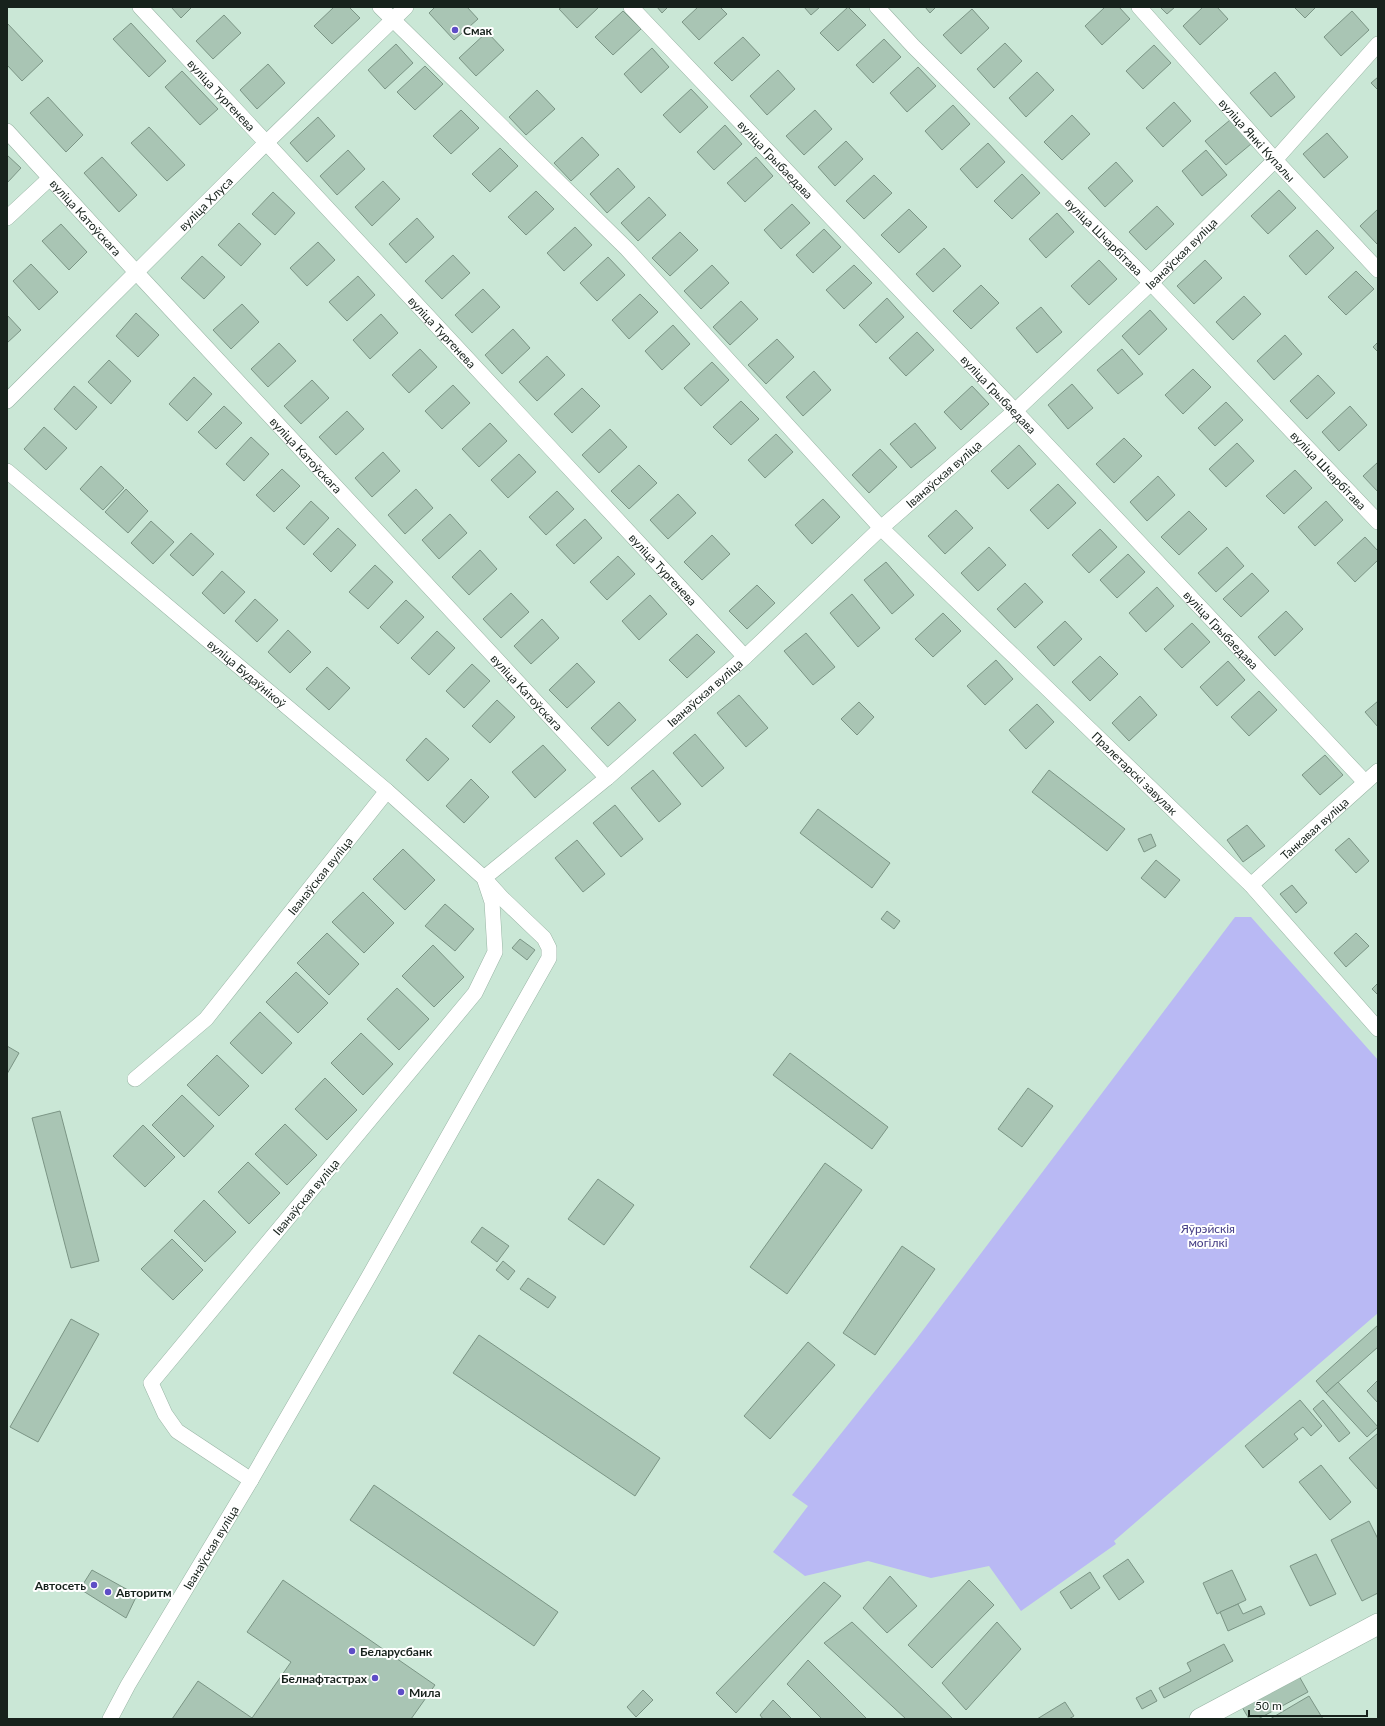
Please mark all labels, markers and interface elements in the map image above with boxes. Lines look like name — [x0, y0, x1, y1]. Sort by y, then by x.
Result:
place label: Смак — [463, 23, 493, 38]
marker: Смак — [450, 25, 460, 35]
street label: вуліца Тургенева — [185, 56, 259, 134]
street label: вуліца Янкі Купалы — [1216, 95, 1299, 185]
street label: вуліца Грыбаедава — [735, 117, 817, 202]
street label: вуліца Хлуса — [175, 173, 236, 234]
street label: вуліца Катоўскага — [47, 176, 125, 259]
street label: вуліца Шчарбітава — [1062, 195, 1146, 278]
street label: Іванаўская вуліца — [1142, 214, 1220, 292]
street label: вуліца Тургенева — [405, 293, 480, 371]
street label: вуліца Грыбаедава — [958, 352, 1040, 437]
street label: вуліца Катоўскага — [267, 414, 345, 496]
street label: вуліца Шчарбітава — [1288, 428, 1370, 513]
street label: Іванаўская вуліца — [903, 437, 984, 511]
street label: вуліца Тургенева — [626, 530, 700, 608]
street label: вуліца Грыбаедава — [1181, 587, 1262, 672]
street label: вуліца Будаўнікоў — [205, 636, 290, 711]
street label: вуліца Катоўскага — [488, 651, 566, 733]
street label: Іванаўская вуліца — [664, 655, 745, 730]
street label: Пралетарскі завулак — [1089, 728, 1182, 818]
street label: Танкавая вуліца — [1277, 794, 1351, 863]
street label: Іванаўская вуліца — [284, 834, 355, 918]
street label: Іванаўская вуліца — [270, 1156, 342, 1238]
park label: Яўрэйскія могілкі — [1180, 1221, 1235, 1250]
street label: Іванаўская вуліца — [180, 1503, 242, 1592]
place label: Автосеть — [34, 1578, 86, 1593]
marker: Автосеть — [89, 1580, 99, 1590]
place label: Авторитм — [115, 1585, 172, 1600]
marker: Авторитм — [103, 1587, 113, 1597]
place label: Беларусбанк — [360, 1644, 433, 1659]
marker: Беларусбанк — [347, 1646, 357, 1656]
place label: Белнафтастрах — [281, 1671, 368, 1686]
marker: Белнафтастрах — [370, 1673, 380, 1683]
place label: Мила — [409, 1685, 441, 1700]
marker: Мила — [396, 1687, 406, 1697]
scale bar — [1249, 1692, 1367, 1718]
text: 50 m — [1255, 1698, 1282, 1713]

